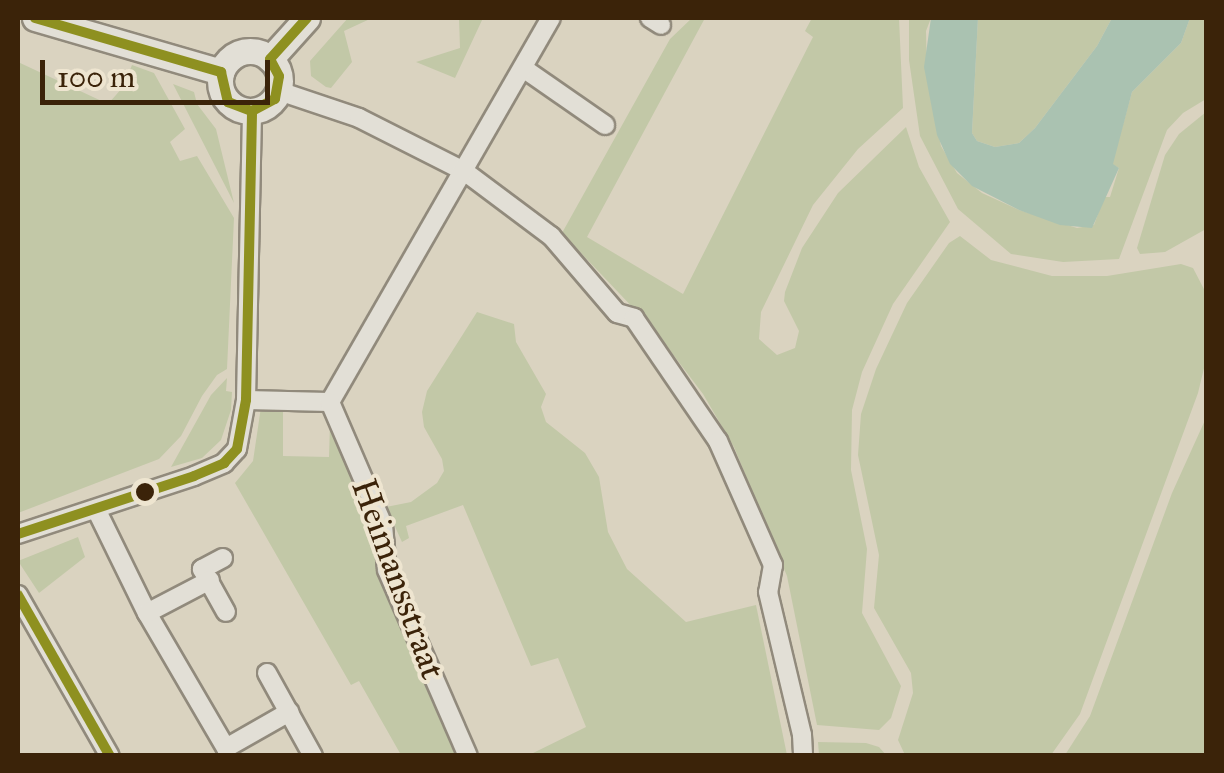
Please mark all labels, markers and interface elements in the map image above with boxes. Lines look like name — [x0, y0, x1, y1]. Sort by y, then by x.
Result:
scale bar — [45, 40, 275, 102]
text: 100 m — [57, 59, 135, 95]
street label: Heimansstraat — [342, 473, 454, 685]
unlabelled marker — [135, 482, 155, 502]

